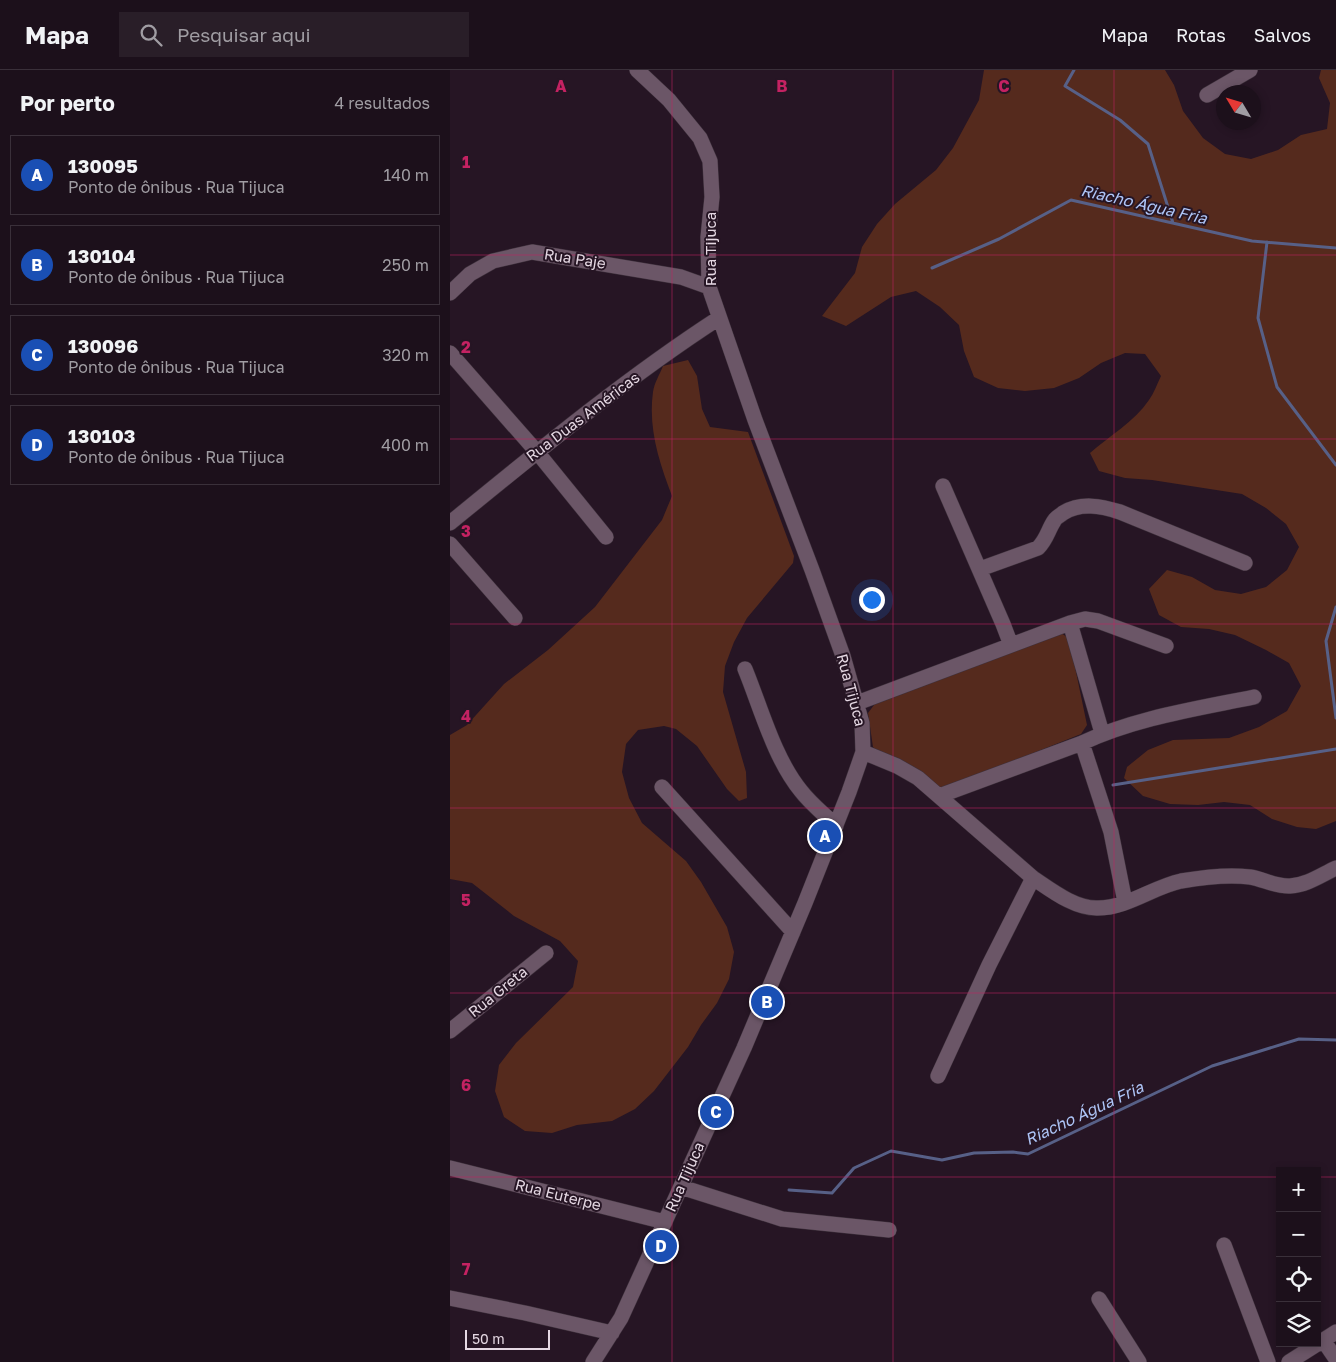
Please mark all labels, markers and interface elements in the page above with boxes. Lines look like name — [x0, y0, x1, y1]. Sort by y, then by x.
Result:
search box — [119, 12, 469, 57]
text: Mapa — [25, 20, 89, 49]
icon: search — [137, 21, 165, 49]
text: Pesquisar aqui — [177, 23, 311, 46]
text: Mapa — [1101, 24, 1148, 46]
text: Rotas — [1176, 24, 1226, 46]
text: Salvos — [1254, 24, 1311, 46]
text: A — [555, 76, 567, 96]
text: B — [776, 76, 788, 96]
text: C — [998, 76, 1010, 96]
north arrow — [1216, 85, 1261, 130]
text: Por perto — [20, 90, 115, 116]
text: 4 resultados — [335, 93, 430, 113]
text: 1 — [462, 152, 470, 172]
text: 130095 — [68, 154, 138, 177]
text: A — [31, 165, 43, 185]
text: 140 m — [383, 165, 429, 185]
text: Ponto de ônibus · Rua Tijuca — [68, 177, 284, 197]
water label: Riacho Água Fria — [1079, 180, 1210, 228]
street label: Rua Tijuca — [701, 212, 719, 286]
text: 130104 — [68, 244, 136, 267]
street label: Rua Paje — [543, 244, 608, 272]
text: B — [31, 255, 43, 275]
text: 250 m — [382, 255, 429, 275]
text: Ponto de ônibus · Rua Tijuca — [68, 267, 284, 287]
text: 130096 — [68, 334, 138, 357]
text: 2 — [461, 337, 471, 357]
text: C — [31, 345, 43, 365]
text: 320 m — [382, 345, 429, 365]
text: Ponto de ônibus · Rua Tijuca — [68, 357, 284, 377]
street label: Rua Duas Américas — [522, 368, 643, 465]
text: 130103 — [68, 424, 135, 447]
text: D — [31, 435, 43, 455]
text: 400 m — [381, 435, 429, 455]
text: Ponto de ônibus · Rua Tijuca — [68, 447, 284, 467]
text: 3 — [461, 521, 471, 541]
your location — [859, 587, 885, 613]
street label: Rua Tijuca — [834, 652, 870, 728]
text: 4 — [461, 706, 471, 726]
pin: A — [809, 817, 841, 855]
text: 5 — [461, 890, 471, 910]
street label: Rua Greta — [464, 962, 530, 1020]
pin: B — [751, 983, 783, 1021]
text: 6 — [461, 1075, 471, 1095]
water label: Riacho Água Fria — [1022, 1076, 1147, 1149]
pin: C — [700, 1093, 732, 1131]
street label: Rua Tijuca — [661, 1139, 707, 1214]
map controls — [1276, 1167, 1321, 1347]
button: + — [1276, 1167, 1321, 1212]
street label: Rua Euterpe — [513, 1175, 603, 1213]
button: − — [1276, 1212, 1321, 1257]
pin: D — [645, 1227, 677, 1265]
button: locate — [1276, 1257, 1321, 1302]
text: 7 — [462, 1259, 471, 1279]
button: layers — [1276, 1302, 1321, 1347]
scale bar — [465, 1327, 550, 1350]
text: 50 m — [472, 1330, 505, 1347]

